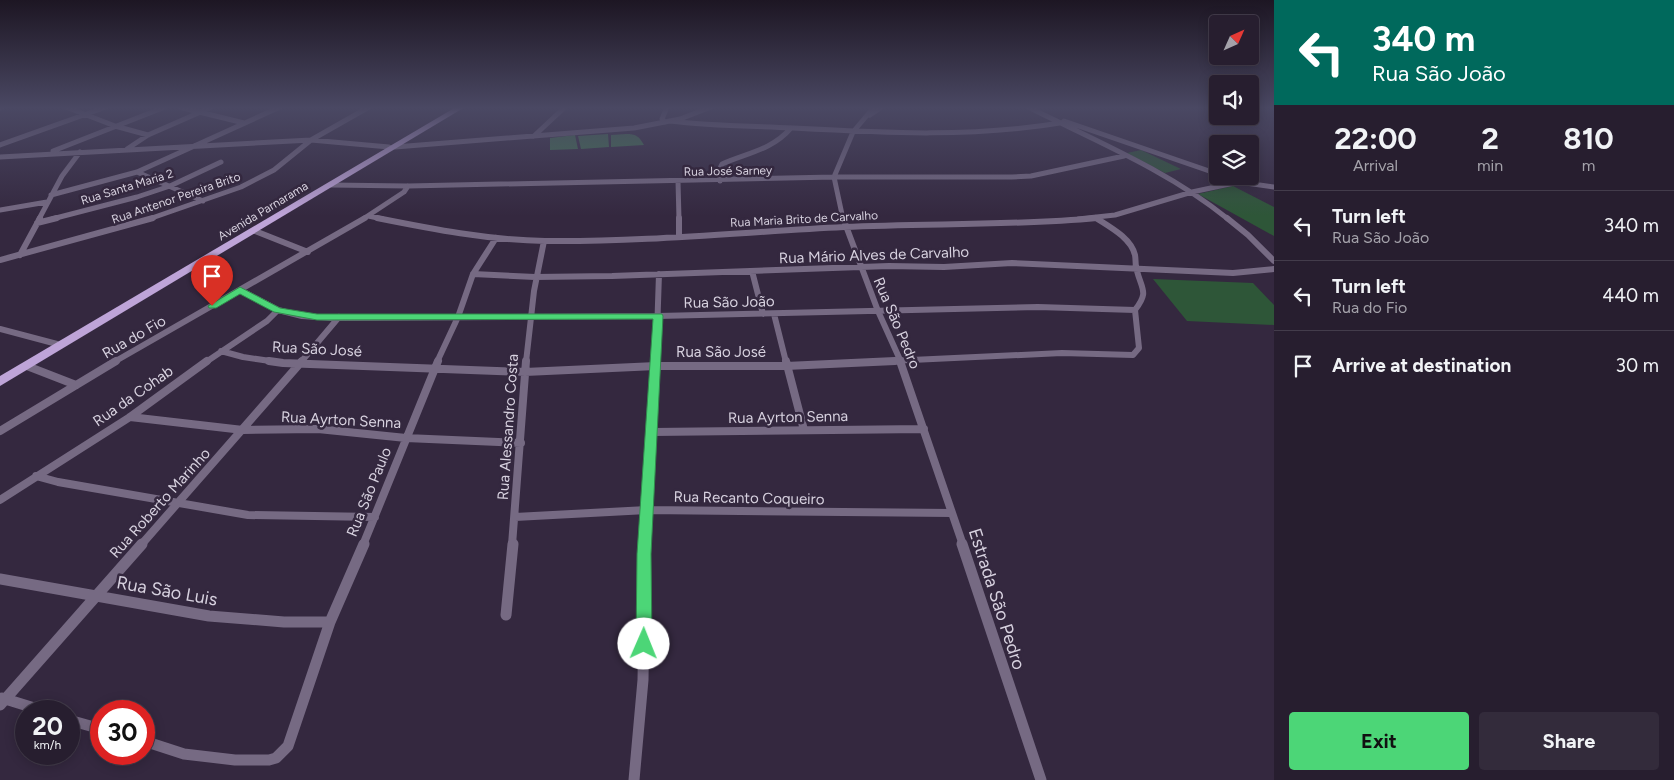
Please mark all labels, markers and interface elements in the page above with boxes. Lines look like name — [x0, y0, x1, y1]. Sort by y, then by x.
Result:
north arrow — [1209, 15, 1259, 65]
map controls — [1209, 15, 1259, 185]
text: 340 m — [1372, 18, 1475, 60]
icon: left — [1289, 20, 1354, 85]
text: Rua São João — [1372, 60, 1506, 87]
button: sound — [1209, 75, 1259, 125]
text: 22:00 — [1334, 120, 1417, 157]
text: 2 — [1481, 120, 1499, 157]
text: 810 — [1563, 120, 1614, 157]
button: layers — [1209, 135, 1259, 185]
text: Arrival — [1353, 156, 1398, 175]
text: min — [1477, 156, 1503, 175]
text: m — [1582, 156, 1595, 175]
street label: Rua José Sarney — [684, 163, 773, 179]
street label: Rua Santa Maria 2 — [79, 166, 175, 208]
street label: Rua Antenor Pereira Brito — [110, 169, 242, 227]
street label: Avenida Parnarama — [215, 179, 311, 243]
text: Turn left — [1332, 205, 1406, 228]
street label: Rua Maria Brito de Carvalho — [730, 208, 878, 230]
icon: left — [1289, 212, 1317, 240]
text: 340 m — [1604, 214, 1659, 237]
text: Rua São João — [1332, 228, 1429, 247]
street label: Rua Mário Alves de Carvalho — [779, 243, 970, 267]
pin — [191, 255, 233, 306]
icon: arrive — [198, 262, 226, 290]
street label: Rua São Pedro — [870, 275, 924, 372]
text: Turn left — [1332, 275, 1406, 298]
icon: left — [1289, 282, 1317, 310]
text: 440 m — [1602, 284, 1659, 307]
street label: Rua São João — [683, 292, 775, 312]
text: Rua do Fio — [1332, 298, 1407, 317]
street label: Rua do Fio — [99, 311, 169, 362]
street label: Rua São José — [272, 338, 362, 360]
street label: Rua São José — [676, 343, 766, 361]
icon: arrive — [1289, 352, 1317, 380]
street label: Rua Alessandro Costa — [494, 353, 522, 501]
text: Arrive at destination — [1332, 354, 1511, 377]
text: 30 m — [1616, 354, 1659, 377]
street label: Rua da Cohab — [90, 362, 177, 430]
street label: Rua Ayrton Senna — [728, 407, 848, 427]
street label: Rua Ayrton Senna — [280, 408, 402, 432]
street label: Rua Roberto Marinho — [106, 444, 214, 562]
street label: Rua São Paulo — [343, 444, 395, 539]
street label: Rua Recanto Coqueiro — [673, 488, 825, 508]
street label: Estrada São Pedro — [964, 525, 1030, 673]
street label: Rua São Luis — [115, 571, 219, 611]
position arrow — [617, 617, 669, 669]
speed limit sign: 30 — [90, 700, 155, 765]
text: 20 — [32, 711, 63, 741]
button: Exit — [1289, 712, 1469, 770]
button: Share — [1479, 712, 1659, 770]
text: km/h — [34, 738, 61, 752]

